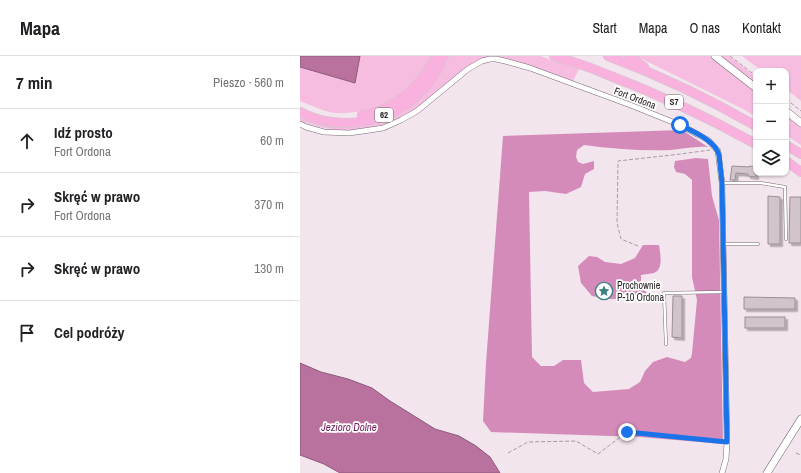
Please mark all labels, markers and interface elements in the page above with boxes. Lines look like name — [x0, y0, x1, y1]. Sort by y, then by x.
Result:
text: Mapa — [20, 15, 60, 41]
text: Start — [592, 19, 617, 37]
text: Mapa — [639, 19, 667, 37]
text: O nas — [689, 19, 720, 37]
text: Kontakt — [742, 19, 781, 37]
map controls — [753, 68, 789, 176]
button: + — [753, 68, 789, 104]
text: 7 min — [16, 71, 52, 94]
text: Pieszo · 560 m — [213, 74, 284, 91]
street label: Fort Ordona — [612, 84, 658, 112]
road number: S7 — [665, 95, 683, 109]
button: − — [753, 104, 789, 140]
road number: 62 — [375, 108, 393, 122]
route start — [671, 116, 689, 134]
text: Idź prosto — [54, 122, 113, 143]
icon: ahead — [16, 130, 38, 152]
text: 60 m — [260, 132, 284, 149]
button: layers — [753, 140, 789, 176]
text: Fort Ordona — [54, 143, 111, 160]
text: Skręć w prawo — [54, 186, 140, 207]
icon: right — [16, 194, 38, 216]
text: 370 m — [254, 196, 284, 213]
text: Fort Ordona — [54, 207, 111, 224]
icon: right — [16, 258, 38, 280]
text: Skręć w prawo — [54, 258, 140, 279]
text: 130 m — [254, 260, 284, 277]
place label: Prochownie P-10 Ordona — [617, 279, 664, 304]
place icon: Prochownie P-10 Ordona — [594, 281, 614, 301]
icon: arrive — [16, 322, 38, 344]
text: Cel podróży — [54, 322, 124, 343]
water label: Jezioro Dolne — [320, 420, 377, 434]
route end — [618, 423, 636, 441]

